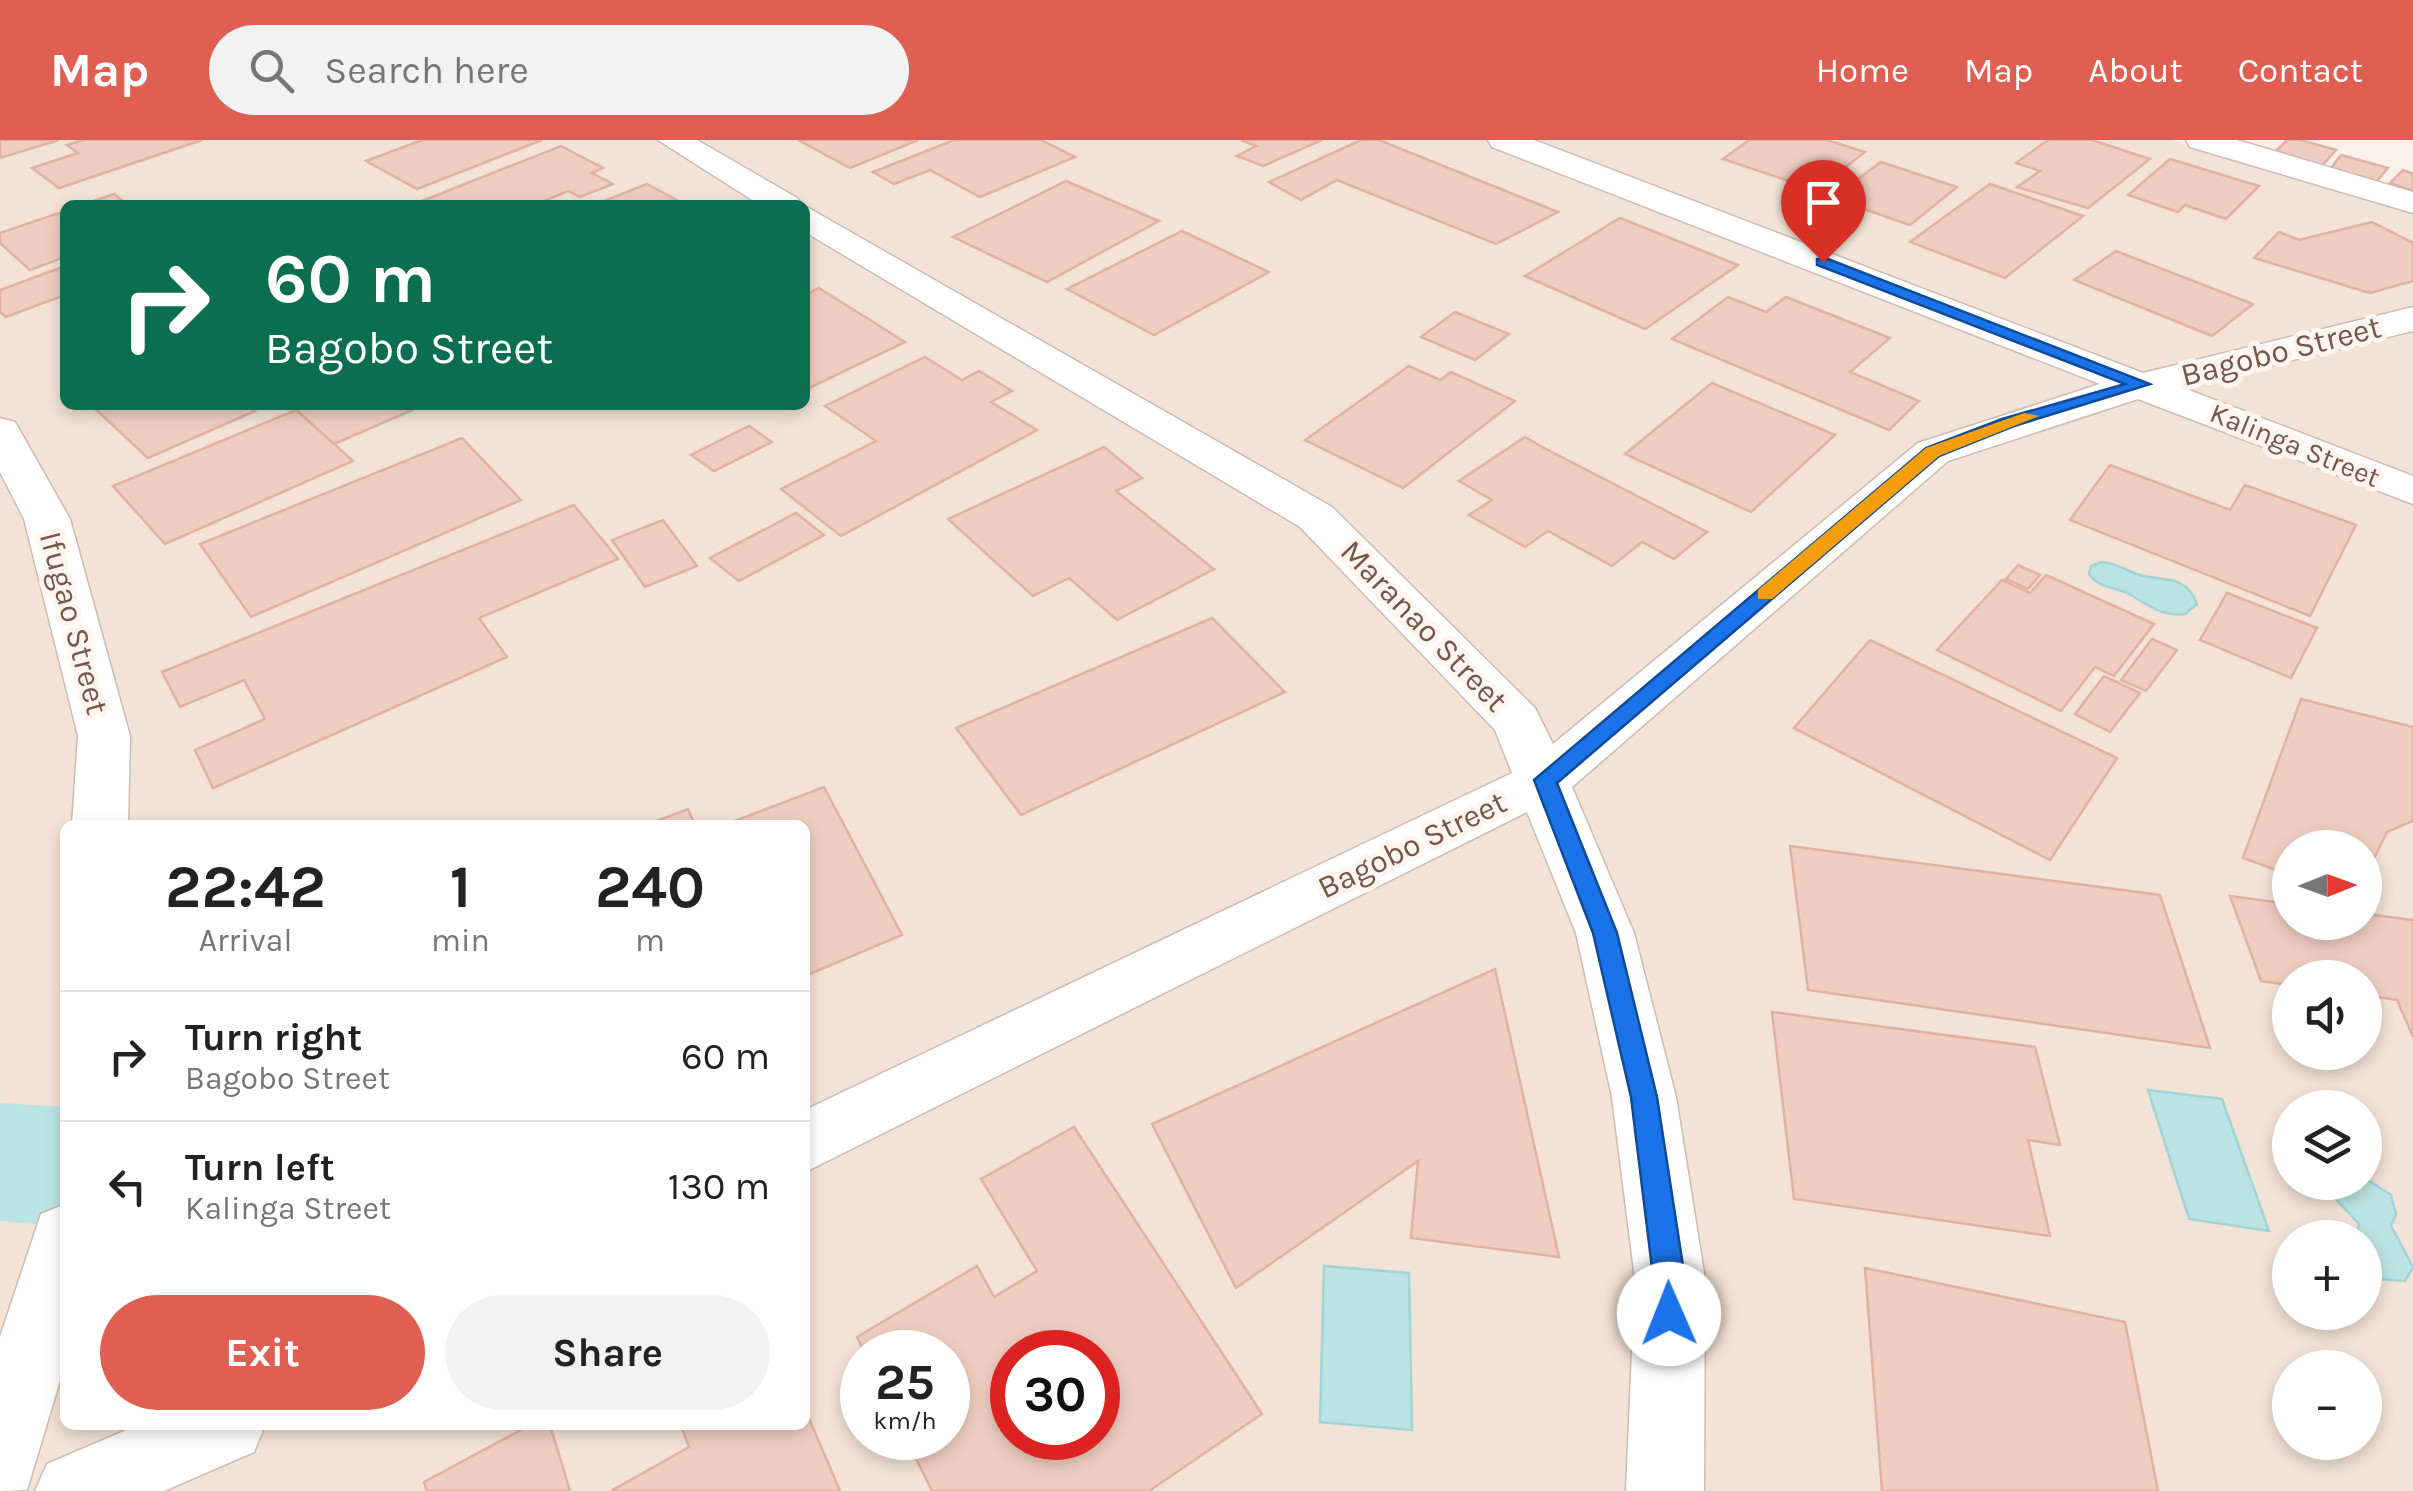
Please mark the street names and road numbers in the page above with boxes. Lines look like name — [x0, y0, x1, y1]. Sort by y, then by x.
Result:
street label: Bagobo Street — [2177, 308, 2385, 394]
street label: Kalinga Street — [2205, 396, 2385, 494]
street label: Ifugao Street — [32, 527, 116, 719]
street label: Maranao Street — [1333, 533, 1515, 719]
street label: Bagobo Street — [1312, 783, 1512, 907]

